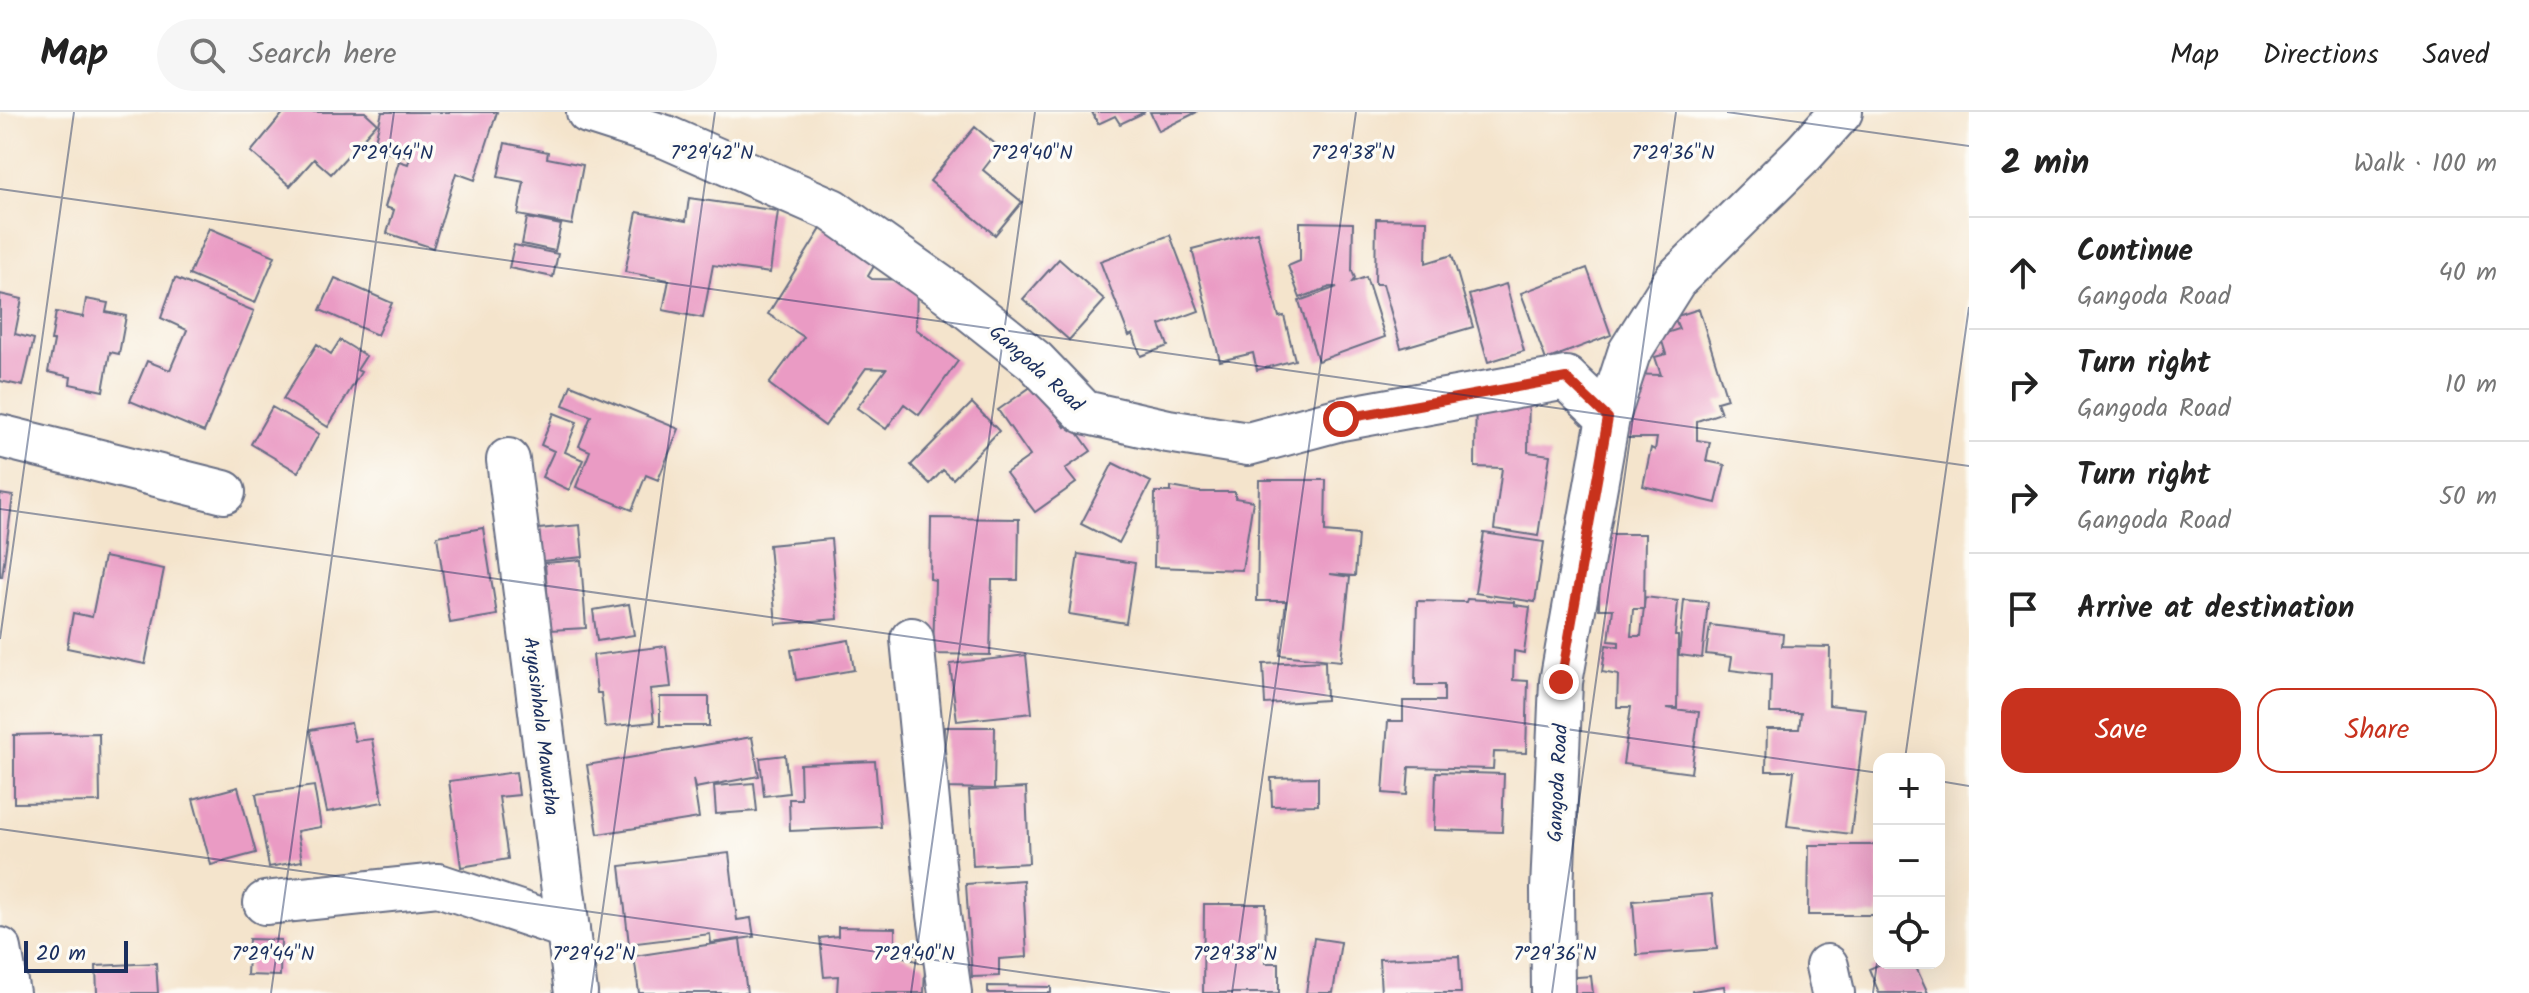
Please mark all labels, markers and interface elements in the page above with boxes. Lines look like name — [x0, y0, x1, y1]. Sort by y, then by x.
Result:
search box — [157, 19, 717, 91]
text: Map — [40, 25, 109, 85]
text: Search here — [249, 31, 396, 79]
icon: search — [185, 33, 229, 77]
text: Map — [2170, 33, 2219, 78]
text: Directions — [2263, 33, 2379, 78]
text: Saved — [2423, 33, 2489, 78]
text: 2 min — [2001, 137, 2089, 191]
text: 7°29'44"N — [351, 138, 433, 170]
text: 7°29'42"N — [670, 138, 754, 170]
text: 7°29'40"N — [991, 138, 1073, 170]
text: 7°29'38"N — [1311, 138, 1395, 170]
text: 7°29'36"N — [1632, 138, 1714, 170]
text: Walk · 100 m — [2354, 143, 2497, 185]
text: Continue — [2077, 228, 2193, 276]
icon: ahead — [2001, 251, 2045, 295]
text: 40 m — [2439, 252, 2497, 294]
text: Gangoda Road — [2077, 276, 2231, 318]
street label: Gangoda Road — [981, 318, 1091, 422]
text: Turn right — [2077, 340, 2210, 388]
icon: right — [2001, 363, 2045, 407]
text: 10 m — [2445, 364, 2497, 406]
text: Gangoda Road — [2077, 388, 2231, 430]
route start — [1323, 401, 1359, 437]
text: Turn right — [2077, 452, 2210, 500]
icon: right — [2001, 475, 2045, 519]
text: 50 m — [2439, 476, 2497, 518]
text: Gangoda Road — [2077, 500, 2231, 542]
text: Arrive at destination — [2077, 585, 2354, 633]
icon: arrive — [2001, 587, 2045, 631]
street label: Aryasinhala Mawatha — [513, 635, 567, 817]
route end — [1543, 664, 1579, 700]
button: Save — [2001, 688, 2241, 773]
button: Share — [2257, 688, 2497, 773]
street label: Gangoda Road — [1540, 722, 1578, 843]
map controls — [1873, 753, 1945, 969]
button: + — [1873, 753, 1945, 825]
button: − — [1873, 825, 1945, 897]
button: locate — [1873, 897, 1945, 969]
scale bar — [24, 937, 128, 973]
text: 20 m — [36, 937, 86, 972]
text: 7°29'44"N — [232, 939, 314, 971]
text: 7°29'42"N — [552, 939, 636, 971]
text: 7°29'40"N — [873, 939, 955, 971]
text: 7°29'38"N — [1193, 939, 1277, 971]
text: 7°29'36"N — [1514, 939, 1596, 971]

